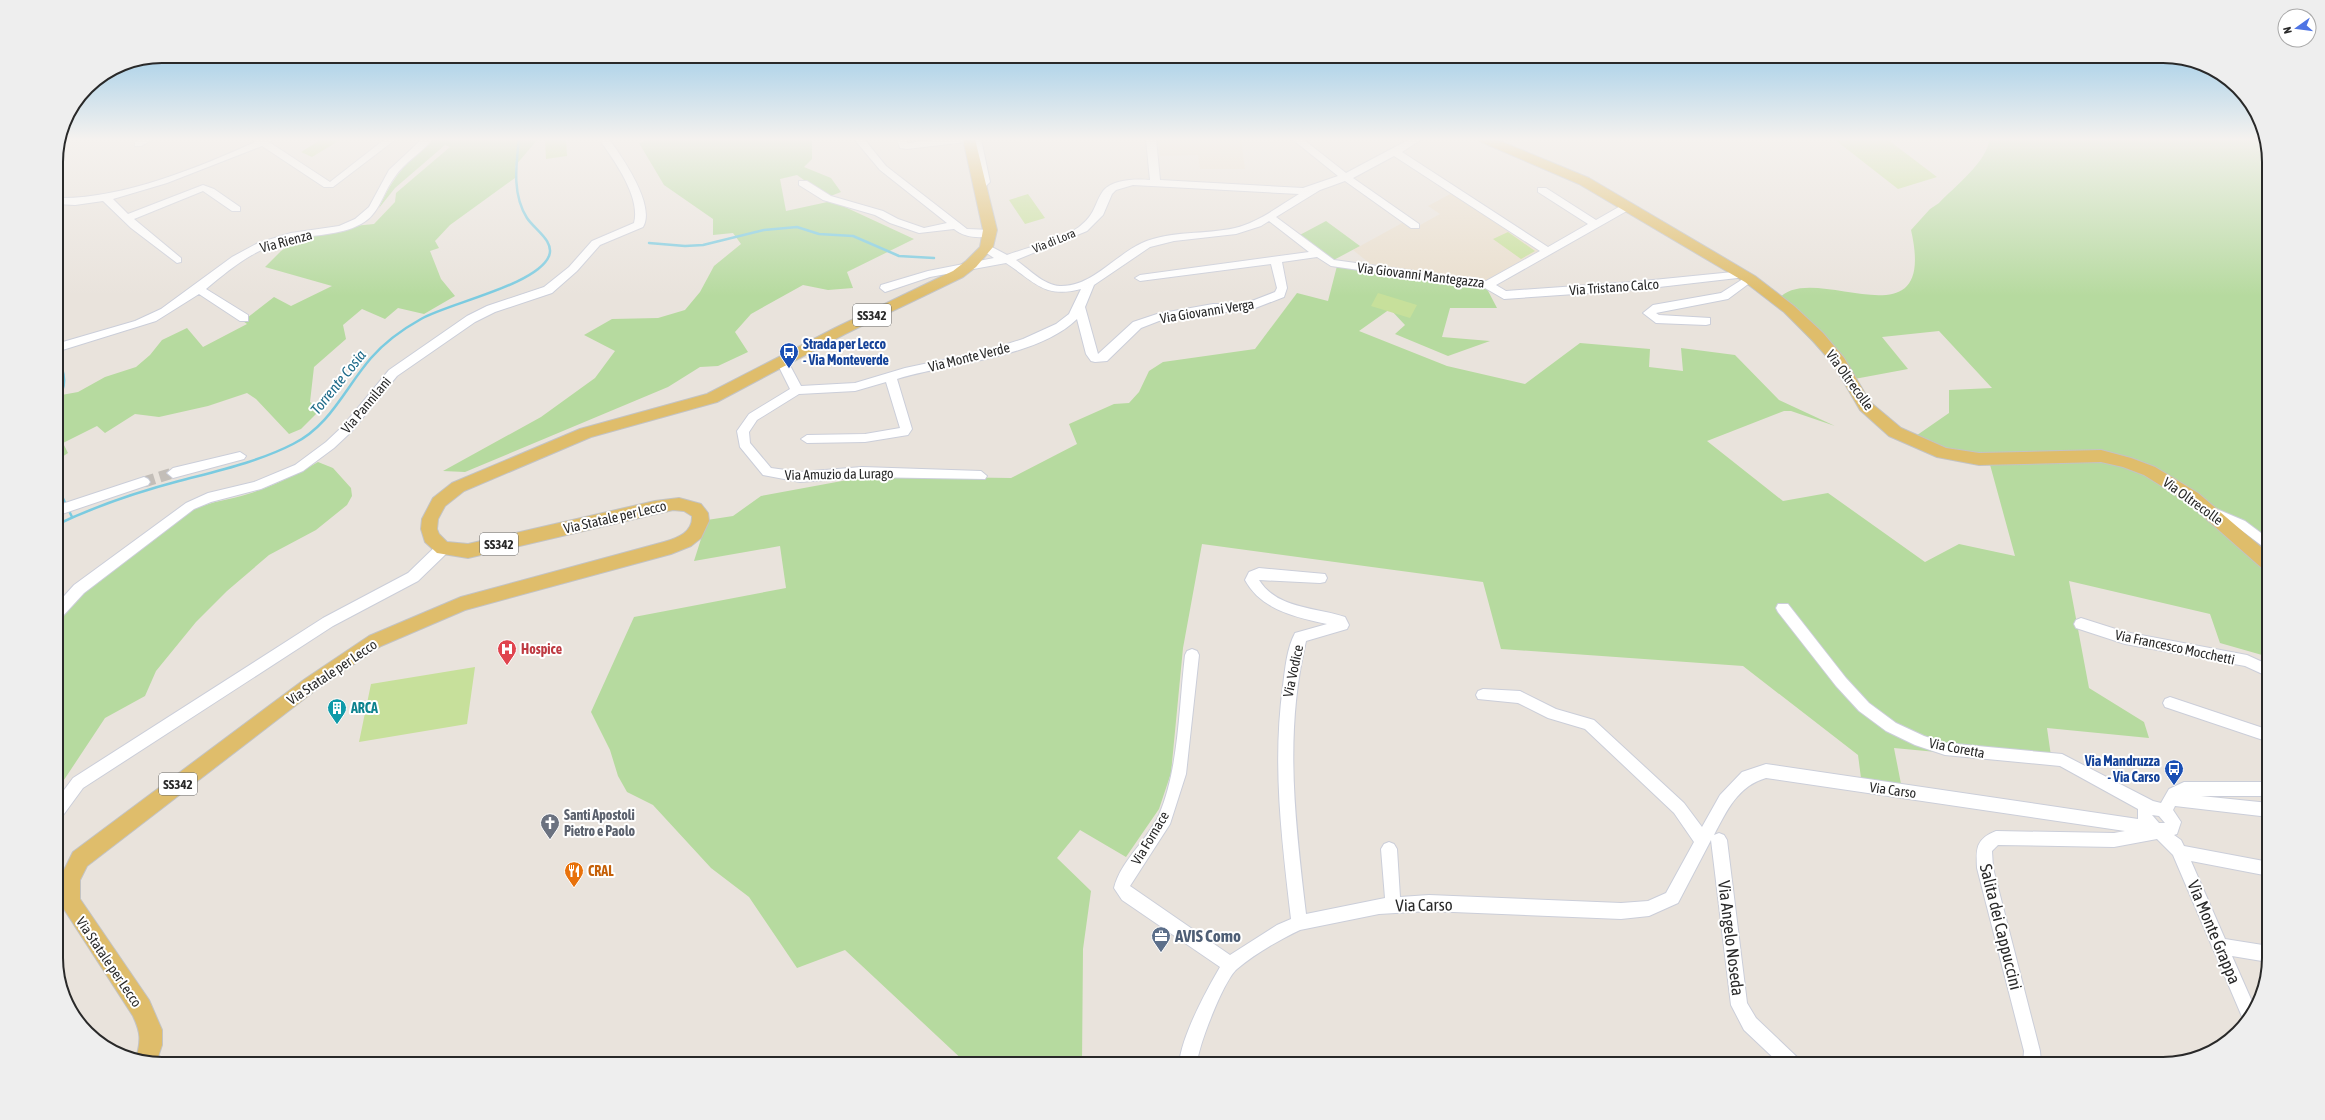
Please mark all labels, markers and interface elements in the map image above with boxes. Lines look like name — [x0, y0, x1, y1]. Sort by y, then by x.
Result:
north arrow — [2277, 8, 2317, 48]
text: N — [2281, 26, 2294, 35]
street label: Via Rienza — [258, 226, 314, 256]
street label: Via di Lora — [1030, 226, 1078, 256]
street label: Via Giovanni Mantegazza — [1356, 259, 1486, 291]
street label: Via Tristano Calco — [1569, 276, 1659, 298]
street label: Via Giovanni Verga — [1159, 296, 1255, 326]
road number: SS342 — [853, 304, 891, 326]
place label: Strada per Lecco - Via Monteverde — [803, 336, 889, 368]
street label: Via Monte Verde — [927, 339, 1011, 375]
bus stop icon: Strada per Lecco - Via Monteverde — [778, 341, 800, 369]
water label: Torrente Cosia — [307, 346, 369, 418]
street label: Via Oltrecolle — [1823, 347, 1877, 413]
street label: Via Pannilani — [338, 374, 394, 436]
street label: Via Amuzio da Lurago — [784, 465, 894, 483]
street label: Via Oltrecolle — [2160, 474, 2226, 528]
street label: Via Statale per Lecco — [562, 497, 668, 537]
road number: SS342 — [480, 533, 518, 555]
street label: Via Francesco Mocchetti — [2114, 626, 2236, 668]
street label: Via Statale per Lecco — [284, 636, 380, 708]
hospital icon: Hospice — [496, 638, 518, 666]
place label: Hospice — [521, 641, 562, 657]
street label: Via Vodice — [1280, 643, 1306, 699]
building icon: ARCA — [326, 697, 348, 725]
place label: ARCA — [350, 700, 378, 716]
street label: Via Coretta — [1928, 735, 1986, 761]
place label: Via Mandruzza - Via Carso — [2084, 753, 2160, 785]
bus stop icon: Via Mandruzza - Via Carso — [2163, 758, 2185, 786]
road number: SS342 — [159, 773, 197, 795]
street label: Via Carso — [1869, 779, 1917, 801]
place label: Santi Apostoli Pietro e Paolo — [564, 807, 635, 839]
street label: Via Fornace — [1128, 808, 1172, 868]
church icon: Santi Apostoli Pietro e Paolo — [539, 812, 561, 840]
restaurant icon: CRAL — [563, 860, 585, 888]
street label: Salita dei Cappuccini — [1976, 862, 2026, 992]
place label: CRAL — [588, 863, 614, 879]
street label: Via Monte Grappa — [2183, 877, 2245, 987]
street label: Via Angelo Noseda — [1714, 879, 1748, 997]
street label: Via Carso — [1395, 895, 1453, 915]
street label: Via Statale per Lecco — [73, 914, 145, 1010]
office icon: AVIS Como — [1150, 925, 1172, 953]
place label: AVIS Como — [1174, 926, 1241, 946]

